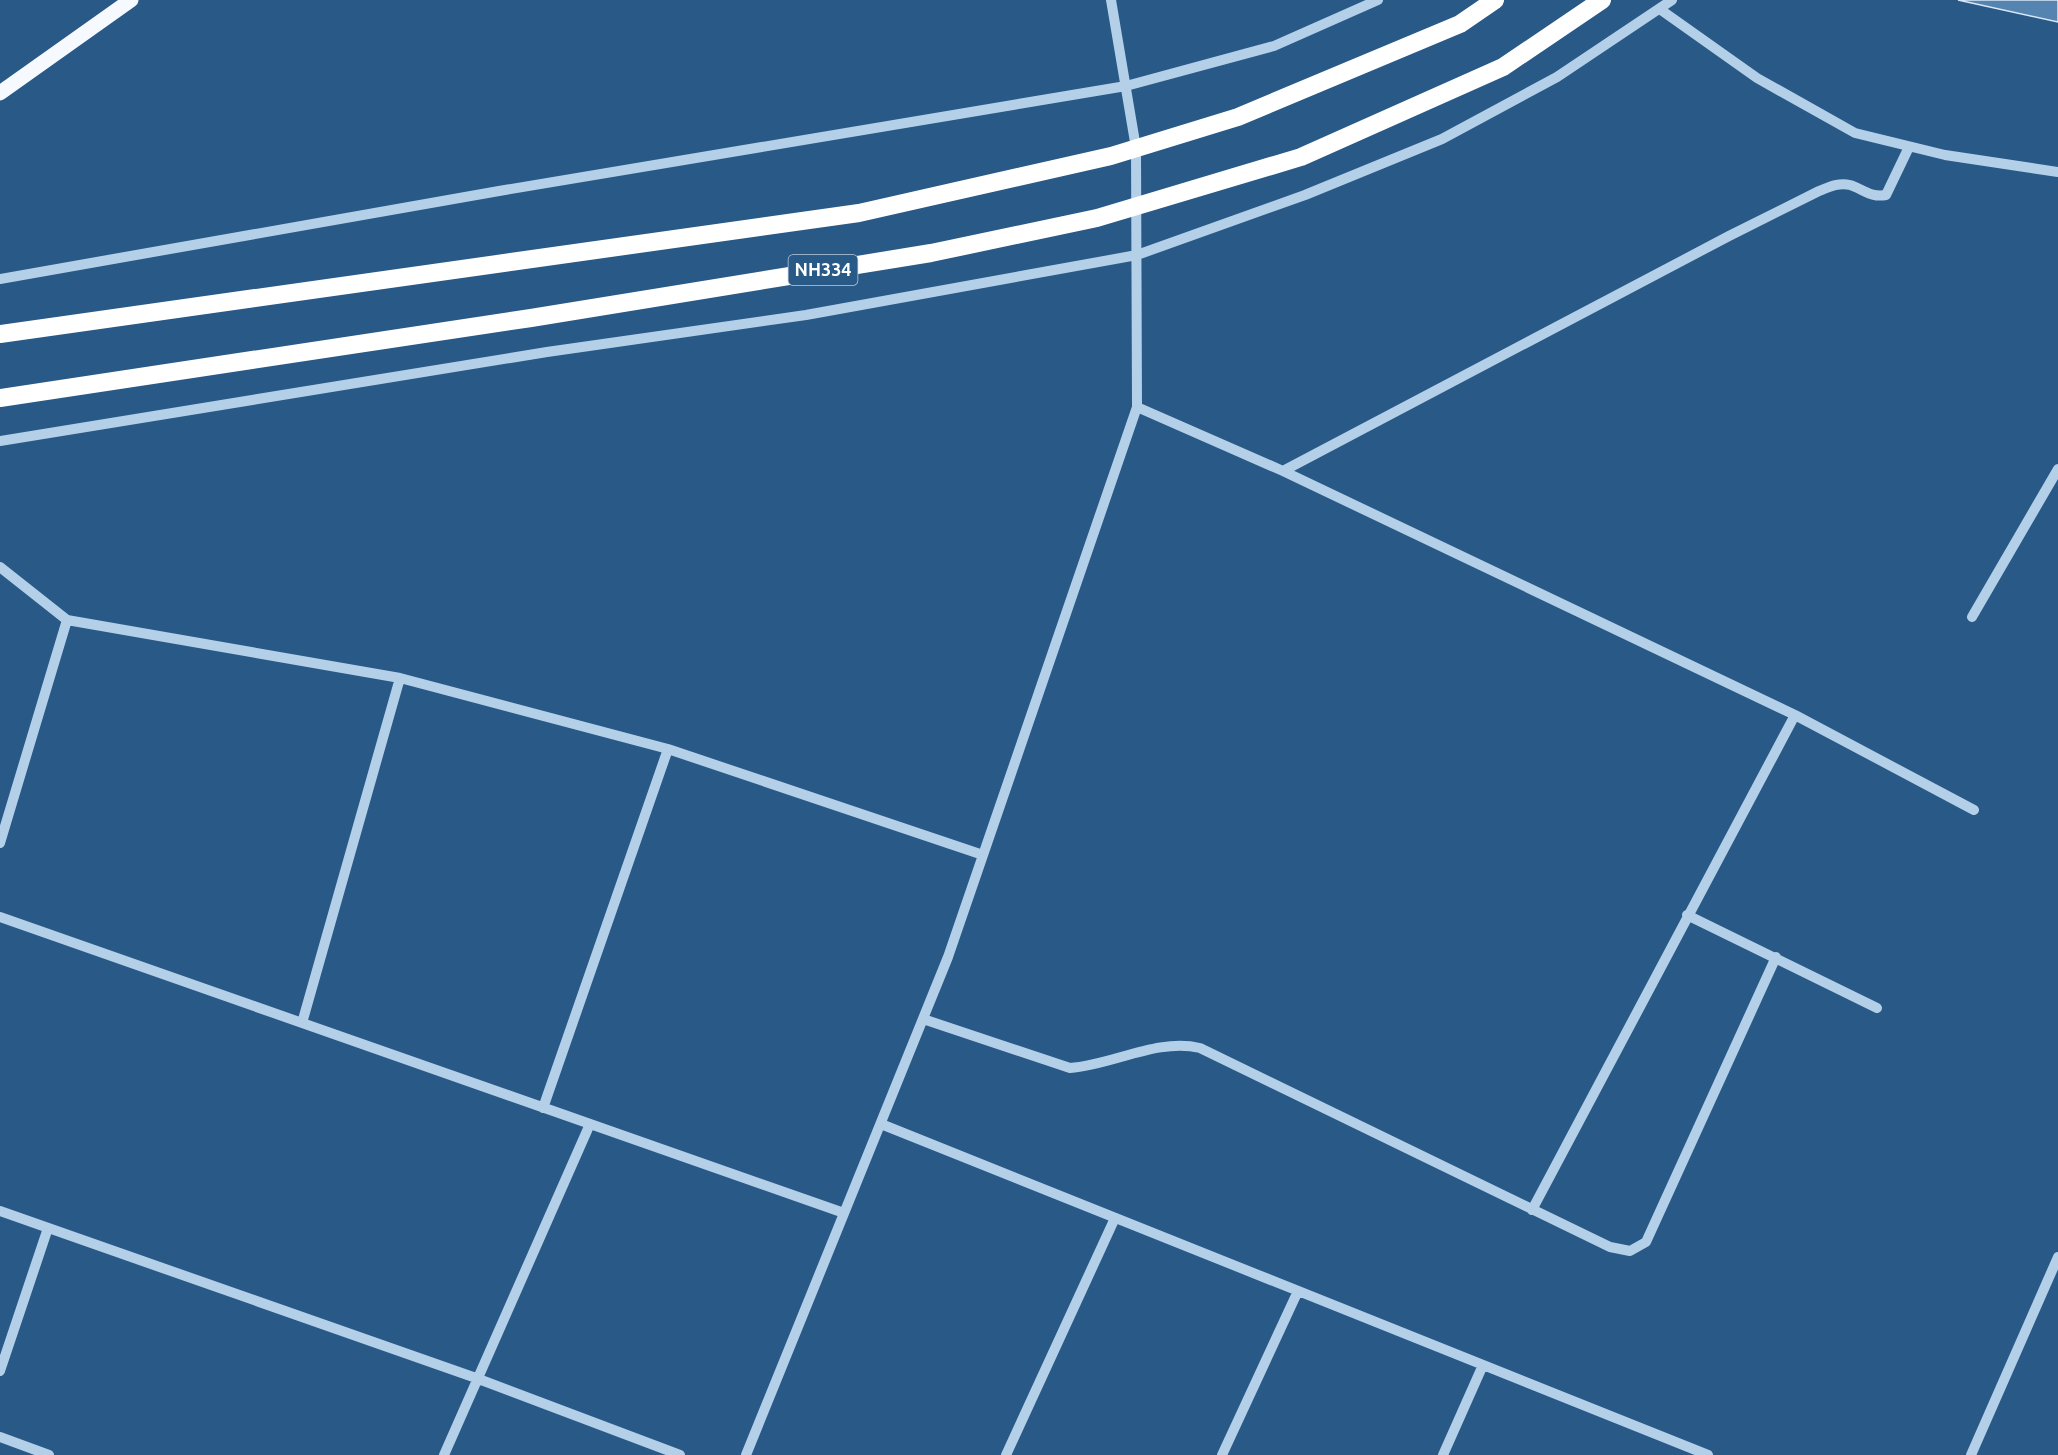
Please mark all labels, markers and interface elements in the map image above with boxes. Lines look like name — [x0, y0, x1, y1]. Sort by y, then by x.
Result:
road number: NH334 — [788, 255, 858, 285]

